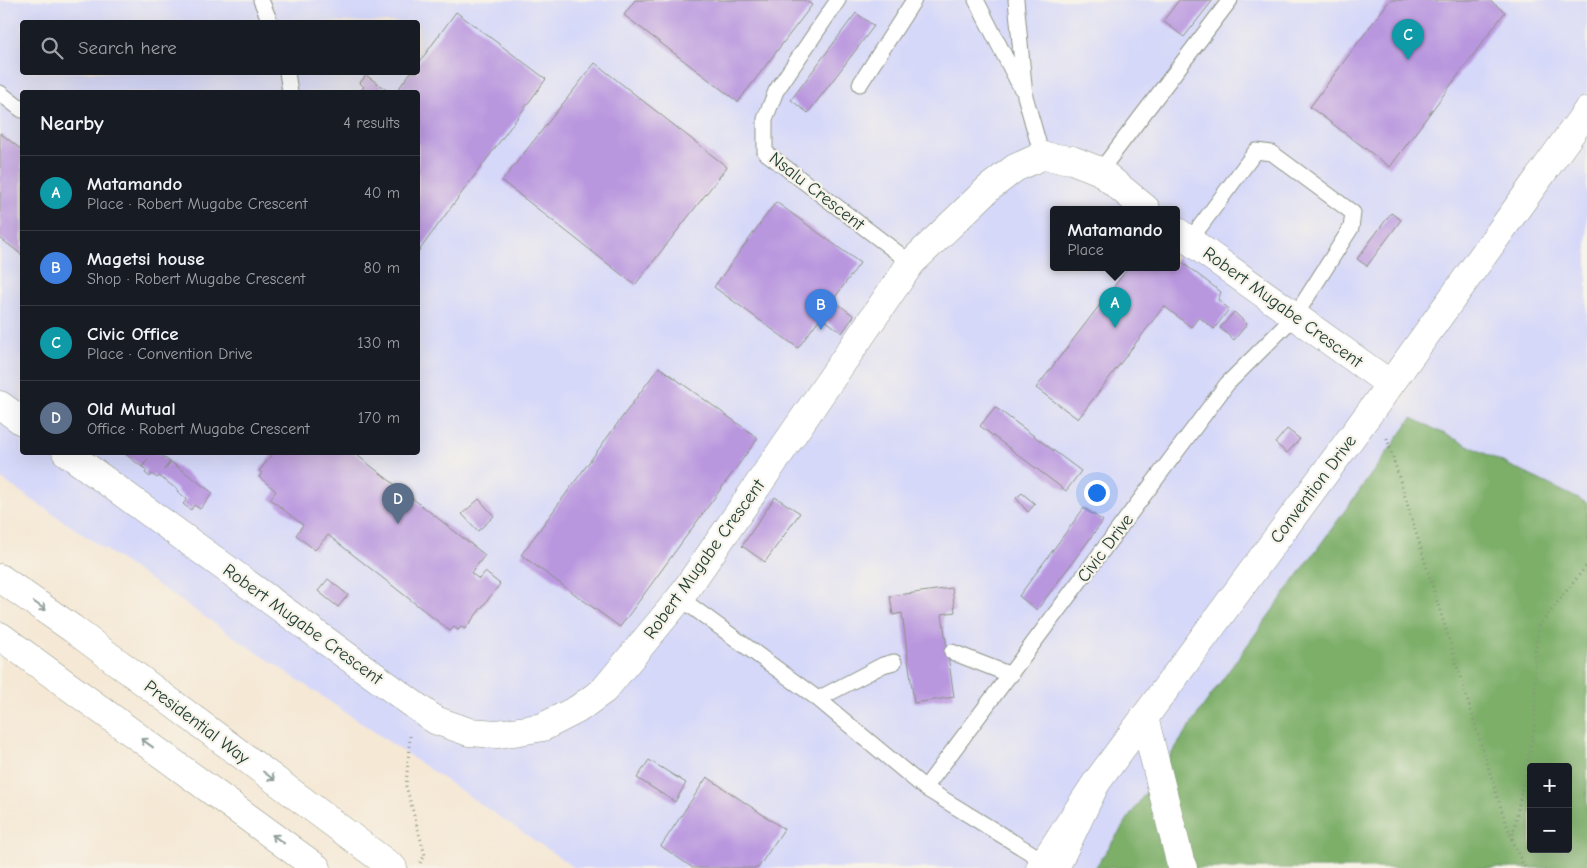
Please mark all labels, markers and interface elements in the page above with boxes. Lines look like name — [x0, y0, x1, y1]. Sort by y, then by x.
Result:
pin: C — [1392, 19, 1424, 60]
search box — [20, 20, 420, 75]
icon: search — [38, 34, 66, 62]
text: Search here — [78, 37, 177, 59]
text: Nearby — [40, 111, 104, 135]
text: 4 results — [343, 114, 400, 132]
street label: Nsalu Crescent — [765, 148, 869, 236]
text: Matamando — [87, 173, 182, 195]
text: A — [52, 184, 60, 202]
text: 40 m — [364, 184, 400, 202]
text: Place · Robert Mugabe Crescent — [87, 195, 308, 213]
popup — [1050, 206, 1180, 271]
text: Matamando — [1067, 219, 1163, 241]
text: Place — [1067, 241, 1104, 259]
street label: Robert Mugabe Crescent — [1199, 243, 1367, 373]
text: Magetsi house — [87, 248, 205, 270]
text: B — [51, 259, 61, 277]
text: 80 m — [363, 259, 400, 277]
text: Shop · Robert Mugabe Crescent — [87, 270, 305, 288]
pin: A — [1099, 287, 1131, 328]
pin: B — [805, 289, 837, 330]
text: Civic Office — [87, 323, 179, 345]
text: C — [51, 334, 61, 352]
text: 130 m — [357, 334, 400, 352]
text: Place · Convention Drive — [87, 345, 253, 363]
text: Old Mutual — [87, 398, 176, 420]
text: D — [51, 409, 61, 427]
text: 170 m — [358, 409, 400, 427]
text: Office · Robert Mugabe Crescent — [87, 420, 310, 438]
street label: Convention Drive — [1266, 431, 1361, 548]
street label: Robert Mugabe Crescent — [640, 475, 770, 643]
your location — [1084, 480, 1110, 506]
pin: D — [382, 483, 414, 524]
street label: Civic Drive — [1073, 510, 1138, 587]
street label: Robert Mugabe Crescent — [219, 560, 387, 690]
one-way arrow — [33, 601, 47, 611]
street label: Presidential Way — [140, 676, 254, 769]
one-way arrow — [140, 738, 154, 748]
map controls — [1527, 763, 1572, 853]
button: + — [1527, 763, 1572, 808]
one-way arrow — [262, 770, 275, 781]
button: − — [1527, 808, 1572, 853]
one-way arrow — [271, 834, 285, 844]

